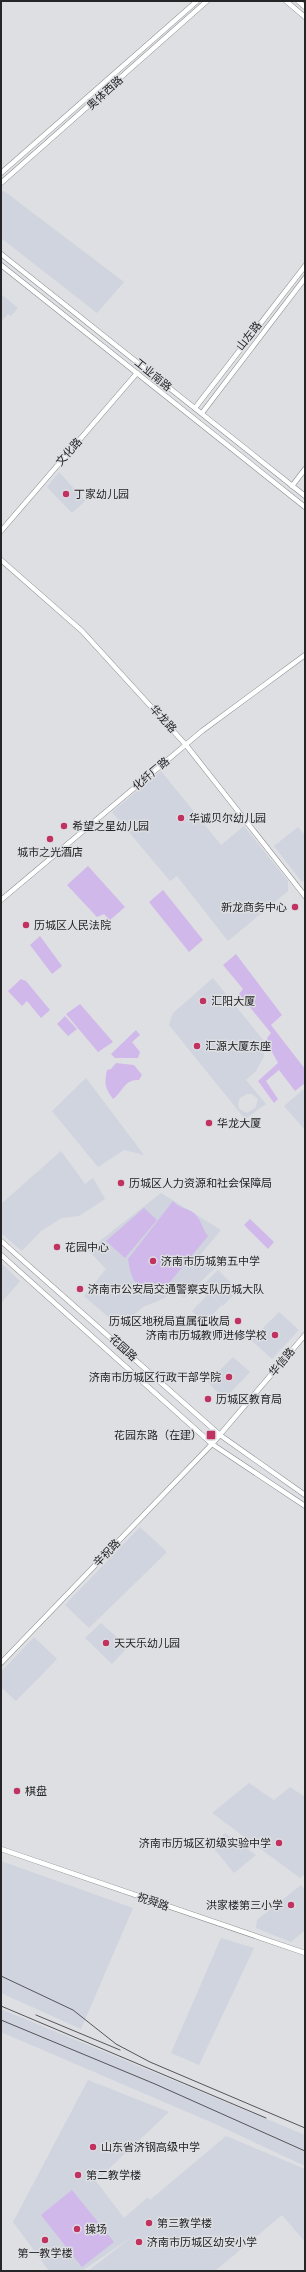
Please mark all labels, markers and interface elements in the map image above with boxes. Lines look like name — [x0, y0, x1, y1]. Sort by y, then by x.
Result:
street label: 奥体西路 — [84, 73, 126, 113]
street label: 山左路 — [233, 318, 265, 354]
street label: 工业南路 — [131, 355, 175, 395]
street label: 文化路 — [53, 435, 85, 469]
place label: 丁家幼儿园 — [74, 487, 129, 502]
marker: 丁家幼儿园 — [61, 489, 71, 499]
street label: 华龙路 — [146, 702, 180, 736]
street label: 化纤厂路 — [129, 754, 173, 794]
place label: 华诚贝尔幼儿园 — [189, 811, 266, 826]
marker: 华诚贝尔幼儿园 — [176, 813, 186, 823]
place label: 希望之星幼儿园 — [72, 819, 149, 834]
marker: 希望之星幼儿园 — [59, 821, 69, 831]
marker: 城市之光酒店 — [45, 834, 55, 844]
place label: 城市之光酒店 — [17, 845, 83, 860]
place label: 新龙商务中心 — [221, 900, 287, 915]
marker: 新龙商务中心 — [290, 902, 300, 912]
place label: 历城区人民法院 — [34, 918, 111, 933]
marker: 历城区人民法院 — [21, 920, 31, 930]
place label: 汇阳大厦 — [211, 994, 255, 1009]
marker: 汇阳大厦 — [198, 996, 208, 1006]
place label: 汇源大厦东座 — [205, 1039, 271, 1054]
marker: 汇源大厦东座 — [192, 1041, 202, 1051]
place label: 华龙大厦 — [217, 1116, 261, 1131]
marker: 华龙大厦 — [204, 1118, 214, 1128]
place label: 历城区人力资源和社会保障局 — [129, 1176, 272, 1191]
marker: 历城区人力资源和社会保障局 — [116, 1178, 126, 1188]
place label: 花园中心 — [65, 1240, 109, 1255]
marker: 花园中心 — [52, 1242, 62, 1252]
place label: 济南市历城第五中学 — [161, 1254, 260, 1269]
marker: 济南市历城第五中学 — [148, 1256, 158, 1266]
place label: 济南市公安局交通警察支队历城大队 — [88, 1282, 264, 1297]
marker: 济南市公安局交通警察支队历城大队 — [75, 1284, 85, 1294]
place label: 历城区地税局直属征收局 — [109, 1314, 230, 1329]
marker: 历城区地税局直属征收局 — [233, 1316, 243, 1326]
place label: 济南市历城教师进修学校 — [146, 1328, 267, 1343]
marker: 济南市历城教师进修学校 — [270, 1330, 280, 1340]
street label: 花园路 — [106, 1331, 140, 1365]
street label: 华信路 — [266, 1345, 298, 1379]
place label: 济南市历城区行政干部学院 — [89, 1370, 221, 1385]
marker: 济南市历城区行政干部学院 — [224, 1372, 234, 1382]
place label: 历城区教育局 — [216, 1392, 282, 1407]
marker: 历城区教育局 — [203, 1394, 213, 1404]
place label: 花园东路（在建） — [114, 1428, 202, 1443]
marker: 花园东路（在建） — [205, 1429, 217, 1441]
street label: 辛祝路 — [90, 1536, 124, 1570]
place label: 天天乐幼儿园 — [114, 1636, 180, 1651]
marker: 天天乐幼儿园 — [101, 1638, 111, 1648]
place label: 棋盘 — [25, 1784, 47, 1799]
marker: 棋盘 — [12, 1786, 22, 1796]
place label: 济南市历城区初级实验中学 — [139, 1836, 271, 1851]
marker: 济南市历城区初级实验中学 — [274, 1838, 284, 1848]
street label: 祝舜路 — [135, 1890, 171, 1914]
place label: 洪家楼第三小学 — [206, 1898, 283, 1913]
marker: 洪家楼第三小学 — [286, 1900, 296, 1910]
place label: 山东省济钢高级中学 — [101, 2140, 200, 2155]
marker: 山东省济钢高级中学 — [88, 2142, 98, 2152]
place label: 第二教学楼 — [86, 2168, 141, 2183]
marker: 第二教学楼 — [73, 2170, 83, 2180]
place label: 第三教学楼 — [157, 2216, 212, 2231]
marker: 第三教学楼 — [144, 2218, 154, 2228]
place label: 操场 — [85, 2222, 107, 2237]
marker: 操场 — [72, 2224, 82, 2234]
marker: 第一教学楼 — [40, 2235, 50, 2245]
place label: 济南市历城区幼安小学 — [147, 2235, 257, 2250]
marker: 济南市历城区幼安小学 — [134, 2237, 144, 2247]
place label: 第一教学楼 — [18, 2246, 73, 2261]

